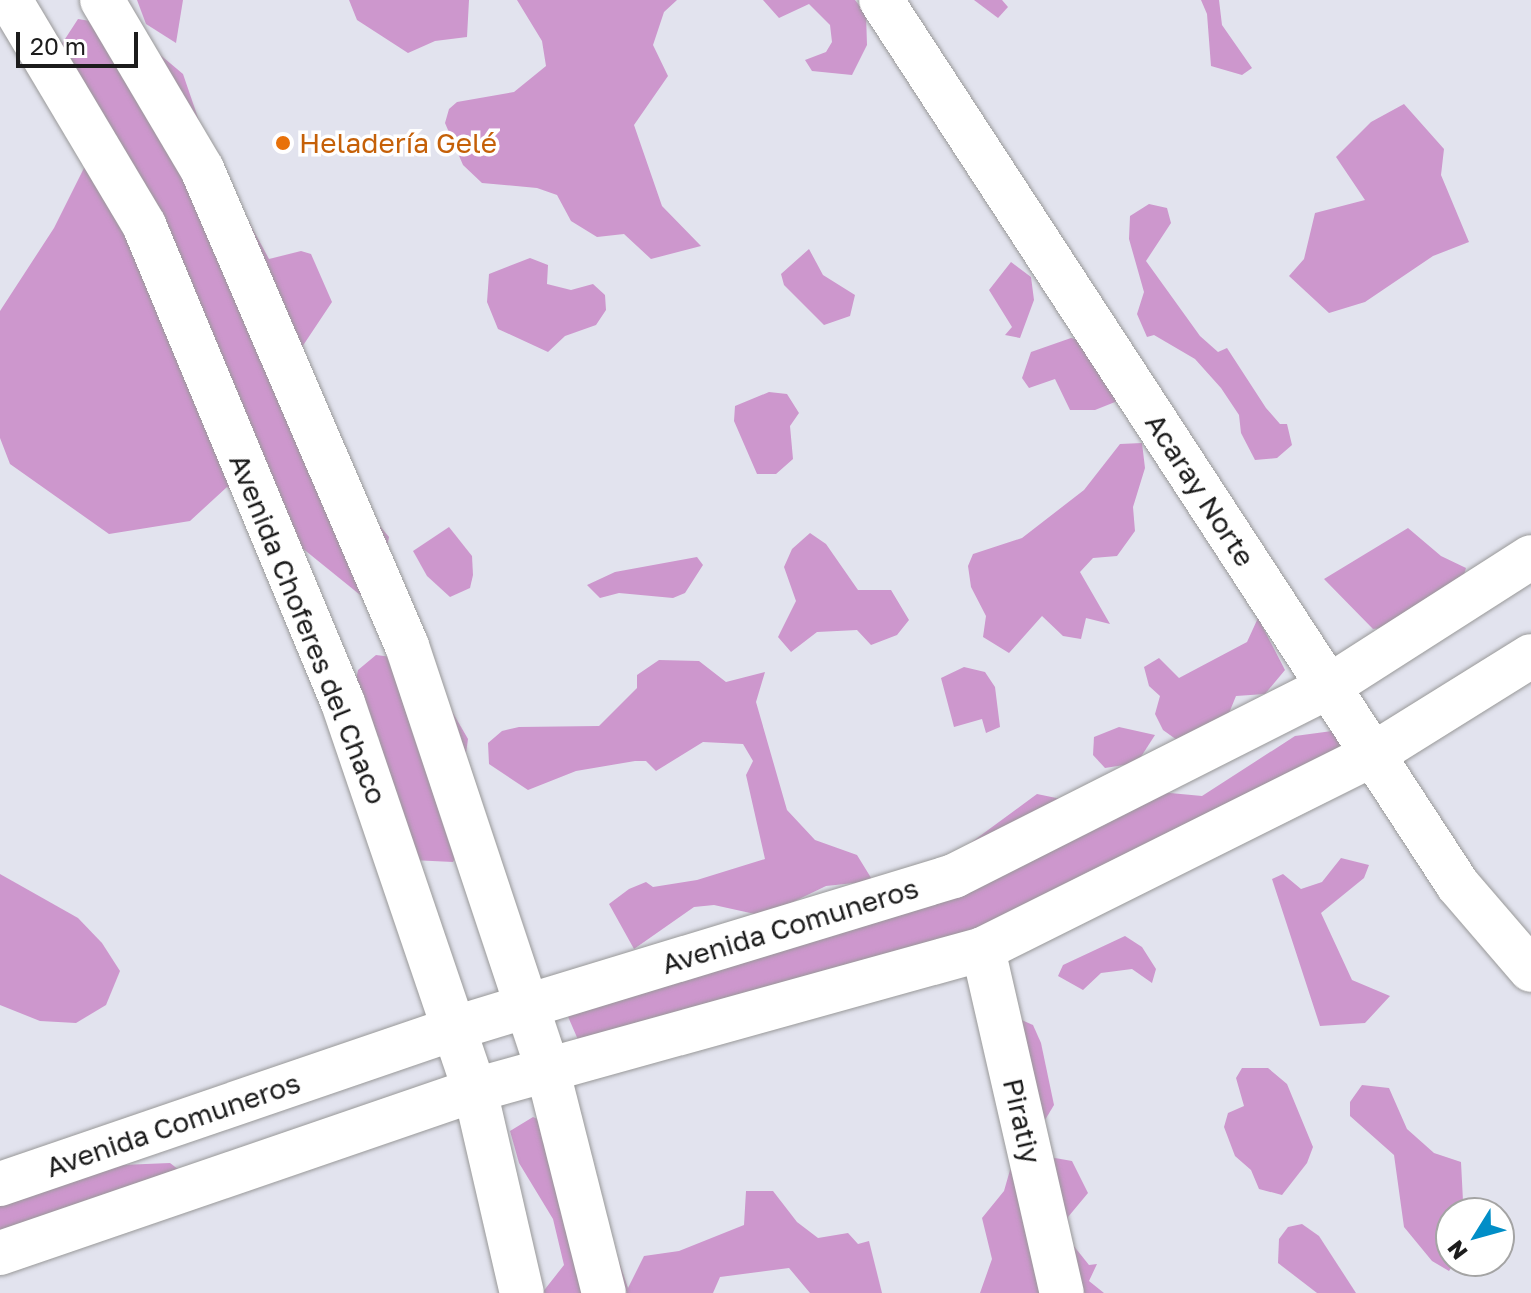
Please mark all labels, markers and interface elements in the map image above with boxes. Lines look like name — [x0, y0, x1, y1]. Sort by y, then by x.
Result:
scale bar — [20, 16, 142, 66]
text: 20 m — [30, 31, 86, 60]
place label: Heladería Gelé — [299, 126, 497, 160]
marker: Heladería Gelé — [274, 134, 292, 152]
street label: Acaray Norte — [1138, 407, 1262, 573]
street label: Avenida Choferes del Chaco — [222, 449, 394, 809]
street label: Avenida Comuneros — [658, 871, 922, 981]
street label: Avenida Comuneros — [42, 1066, 304, 1184]
street label: Piratiy — [996, 1075, 1048, 1167]
north arrow — [1435, 1197, 1515, 1277]
text: N — [1441, 1236, 1473, 1265]

